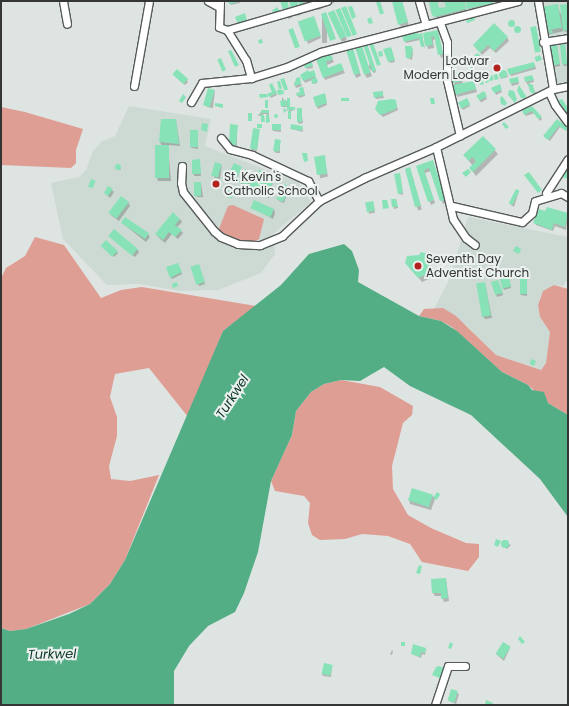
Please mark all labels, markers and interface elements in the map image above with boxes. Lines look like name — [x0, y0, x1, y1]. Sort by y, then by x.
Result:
place label: Lodwar Modern Lodge — [404, 54, 489, 82]
marker: Lodwar Modern Lodge — [492, 63, 502, 73]
place label: St. Kevin's Catholic School — [224, 170, 318, 198]
marker: St. Kevin's Catholic School — [211, 179, 221, 189]
place label: Seventh Day Adventist Church — [426, 252, 529, 280]
marker: Seventh Day Adventist Church — [413, 261, 423, 271]
water label: Turkwel — [213, 372, 253, 422]
water label: Turkwel — [27, 647, 77, 663]

